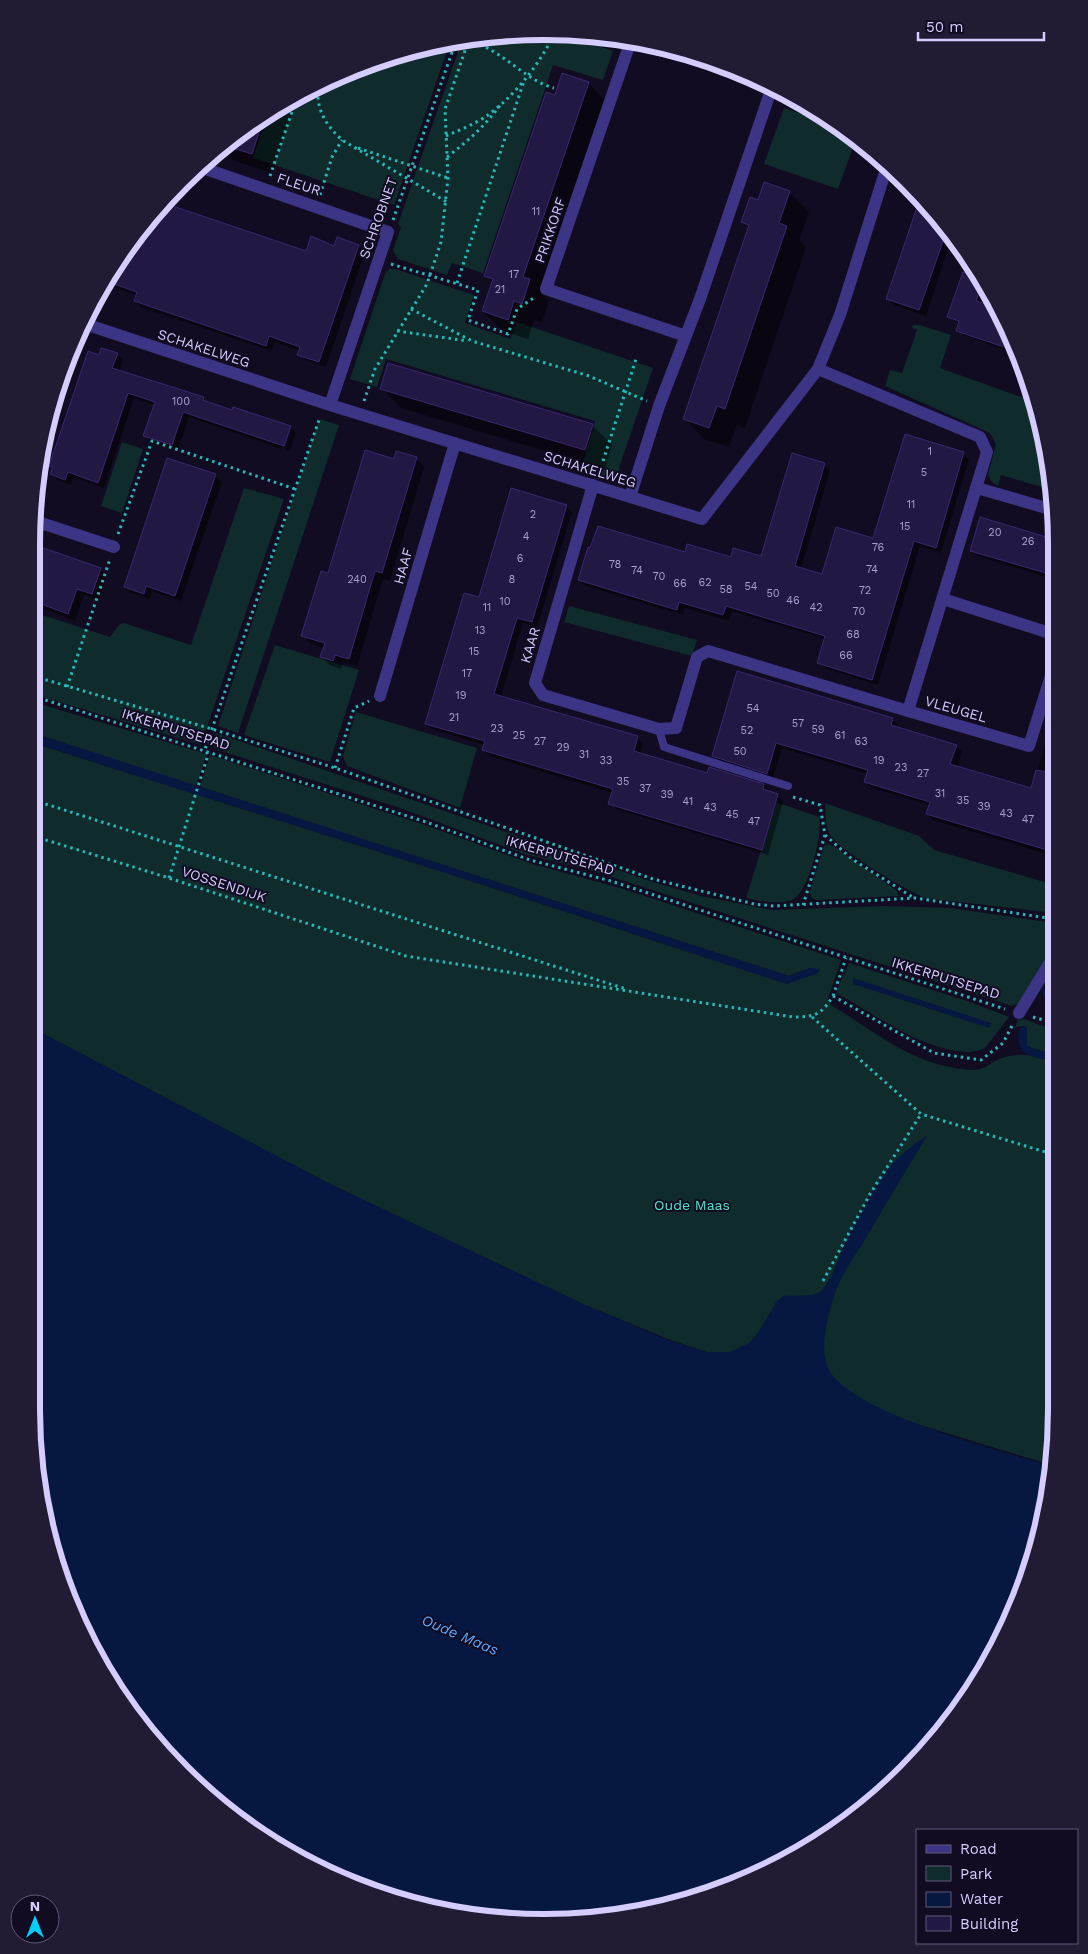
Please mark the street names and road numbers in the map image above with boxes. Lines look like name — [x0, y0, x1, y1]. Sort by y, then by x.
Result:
street label: FLEUR — [275, 169, 323, 199]
street label: SCHROBNET — [356, 175, 400, 261]
street label: PRIKKORF — [531, 195, 569, 265]
street label: SCHAKELWEG — [156, 326, 252, 370]
street label: SCHAKELWEG — [542, 447, 638, 491]
street label: HAAF — [390, 546, 416, 586]
street label: KAAR — [517, 625, 543, 665]
street label: VLEUGEL — [923, 693, 989, 725]
street label: IKKERPUTSEPAD — [120, 705, 232, 753]
street label: IKKERPUTSEPAD — [504, 832, 616, 878]
street label: VOSSENDIJK — [180, 863, 268, 905]
street label: IKKERPUTSEPAD — [890, 954, 1002, 1002]

